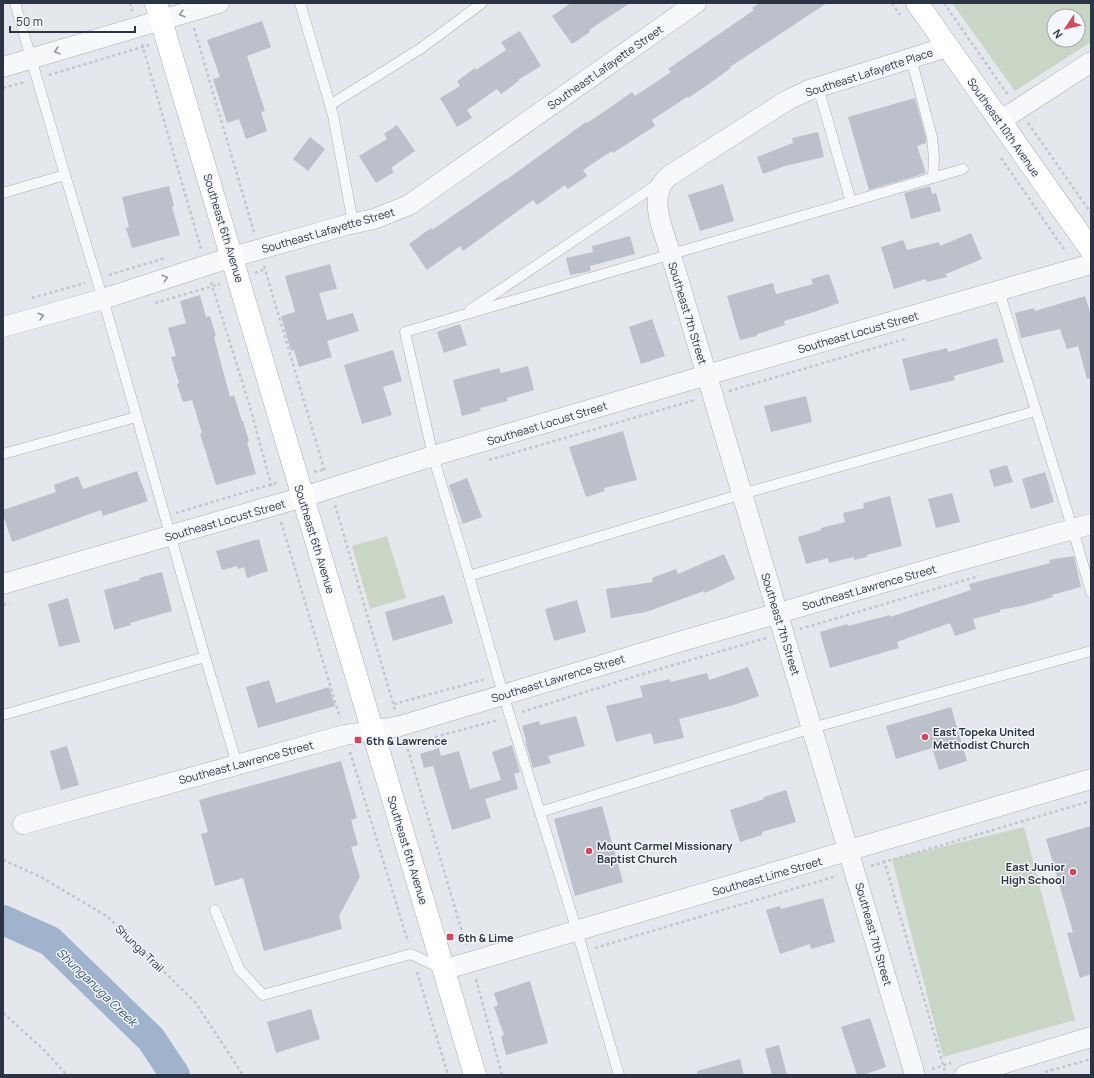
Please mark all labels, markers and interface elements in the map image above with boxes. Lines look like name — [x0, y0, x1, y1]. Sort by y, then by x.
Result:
scale bar — [10, 8, 135, 34]
north arrow — [1046, 8, 1086, 48]
one-way arrow — [178, 9, 185, 18]
text: 50 m — [16, 13, 43, 30]
street label: Southeast Lafayette Street — [544, 21, 666, 113]
text: N — [1049, 26, 1066, 42]
street label: Southeast Lafayette Place — [803, 44, 935, 100]
one-way arrow — [54, 46, 61, 55]
street label: Southeast 10th Avenue — [964, 75, 1044, 180]
street label: Southeast 6th Avenue — [200, 172, 248, 285]
street label: Southeast Lafayette Street — [260, 204, 396, 256]
street label: Southeast 7th Street — [665, 260, 711, 366]
one-way arrow — [161, 274, 168, 283]
street label: Southeast Locust Street — [796, 308, 920, 356]
one-way arrow — [37, 312, 44, 321]
street label: Southeast Locust Street — [485, 398, 609, 448]
street label: Southeast 6th Avenue — [291, 483, 339, 596]
street label: Southeast Locust Street — [163, 496, 287, 544]
street label: Southeast Lawrence Street — [800, 561, 938, 613]
street label: Southeast 7th Street — [758, 571, 804, 677]
street label: Southeast Lawrence Street — [489, 651, 627, 705]
place label: East Topeka United Methodist Church — [933, 724, 1035, 752]
marker: East Topeka United Methodist Church — [920, 732, 930, 742]
place label: 6th & Lawrence — [366, 733, 448, 748]
marker: 6th & Lawrence — [353, 735, 363, 745]
street label: Southeast Lawrence Street — [177, 737, 315, 787]
street label: Southeast 6th Avenue — [384, 794, 432, 907]
place label: Mount Carmel Missionary Baptist Church — [597, 838, 733, 866]
marker: Mount Carmel Missionary Baptist Church — [584, 846, 594, 856]
street label: Southeast Lime Street — [710, 853, 824, 899]
place label: East Junior High School — [1001, 859, 1066, 887]
marker: East Junior High School — [1068, 867, 1078, 877]
street label: Southeast 7th Street — [852, 881, 896, 987]
street label: Shunga Trail — [112, 921, 168, 975]
place label: 6th & Lime — [458, 930, 514, 945]
marker: 6th & Lime — [445, 932, 455, 942]
water label: Shunganuga Creek — [53, 944, 142, 1031]

